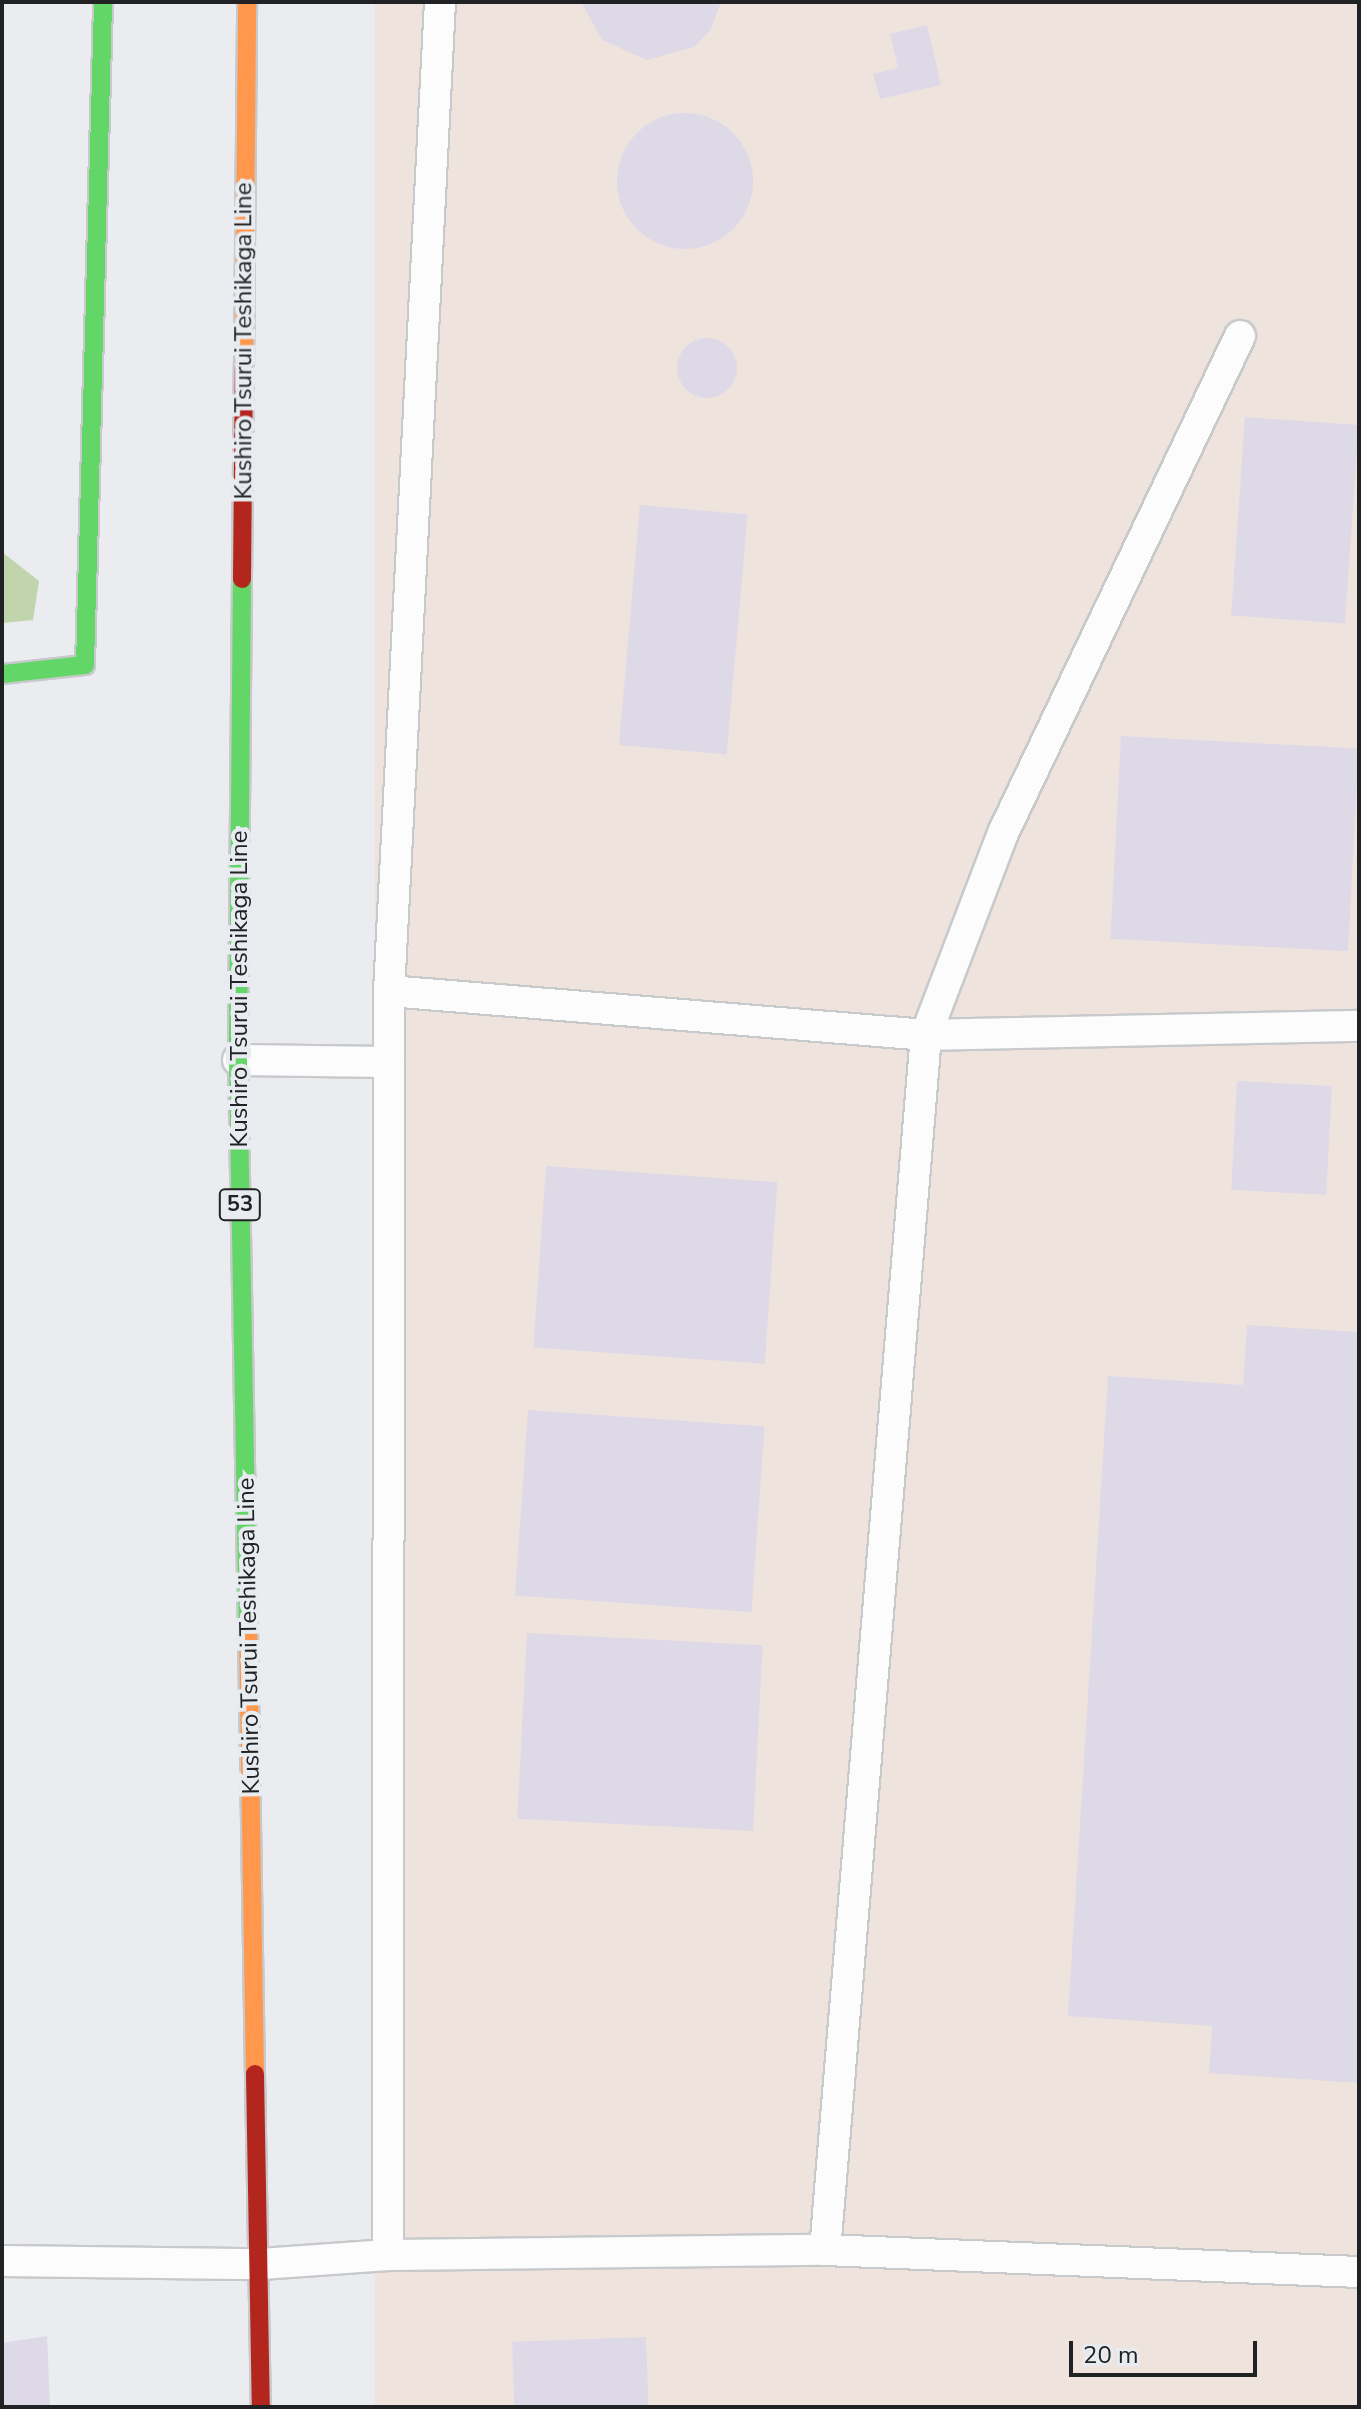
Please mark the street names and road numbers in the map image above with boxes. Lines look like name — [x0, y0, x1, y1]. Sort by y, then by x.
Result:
street label: Kushiro Tsurui Teshikaga Line — [230, 182, 258, 500]
street label: Kushiro Tsurui Teshikaga Line — [226, 830, 254, 1148]
road number: 53 — [218, 1187, 262, 1223]
street label: Kushiro Tsurui Teshikaga Line — [232, 1477, 266, 1795]

